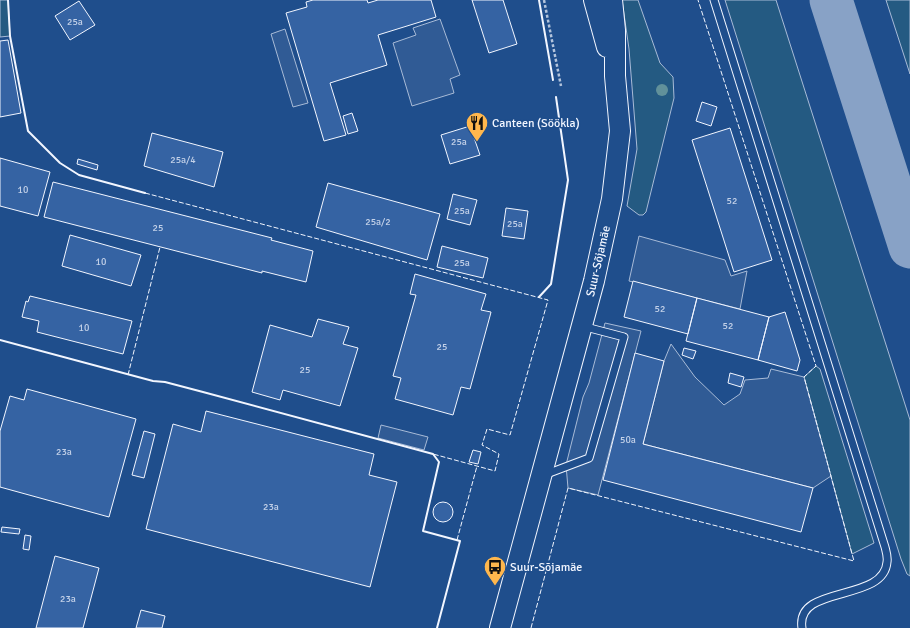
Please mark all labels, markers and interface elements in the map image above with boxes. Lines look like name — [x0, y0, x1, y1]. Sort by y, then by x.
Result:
house number: 25a — [67, 16, 83, 28]
restaurant icon: Canteen (Söökla) — [464, 110, 490, 143]
place label: Canteen (Söökla) — [492, 116, 580, 131]
house number: 25a — [451, 136, 467, 148]
house number: 25a/4 — [170, 154, 196, 166]
house number: 10 — [18, 184, 28, 196]
house number: 52 — [727, 195, 737, 207]
house number: 25a — [454, 205, 470, 217]
house number: 25a/2 — [365, 216, 391, 228]
house number: 25a — [507, 218, 523, 230]
house number: 25 — [153, 222, 163, 234]
street label: Suur-Sõjamäe — [583, 224, 614, 298]
house number: 10 — [96, 256, 106, 268]
house number: 25a — [454, 257, 470, 269]
house number: 52 — [655, 303, 665, 315]
house number: 52 — [723, 320, 733, 332]
house number: 10 — [79, 322, 89, 334]
house number: 25 — [437, 341, 447, 353]
house number: 25 — [300, 364, 310, 376]
house number: 50a — [620, 434, 636, 446]
house number: 23a — [56, 446, 72, 458]
house number: 23a — [263, 501, 279, 513]
bus stop icon: Suur-Sõjamäe — [482, 554, 508, 587]
place label: Suur-Sõjamäe — [510, 560, 582, 575]
house number: 23a — [60, 593, 76, 605]

